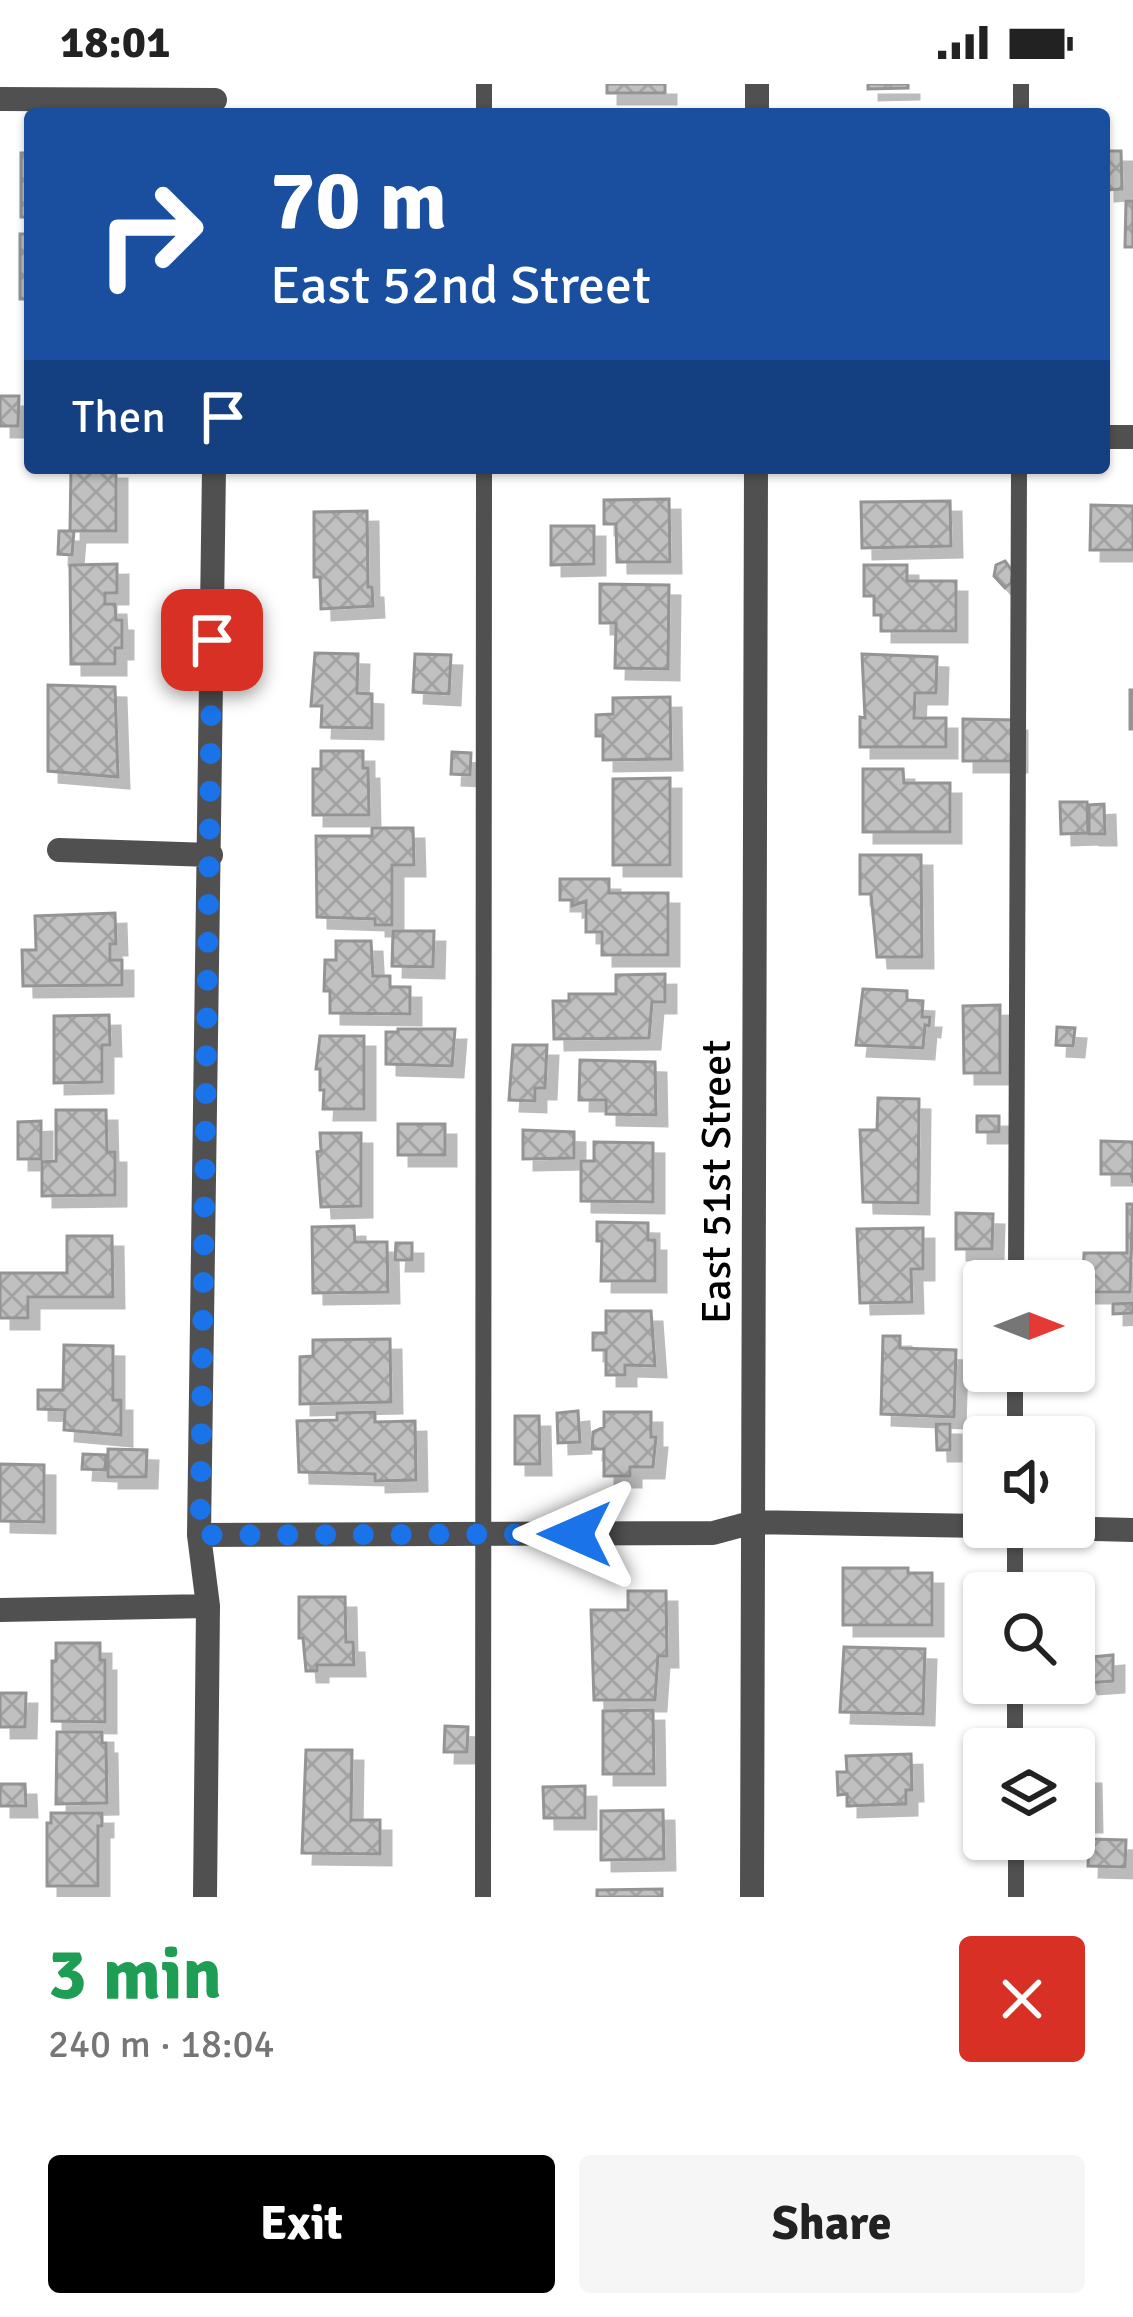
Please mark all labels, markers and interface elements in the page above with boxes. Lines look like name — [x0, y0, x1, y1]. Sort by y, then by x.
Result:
text: 18:01 — [60, 15, 170, 70]
text: 70 m — [270, 149, 447, 253]
icon: right — [72, 156, 228, 312]
text: East 52nd Street — [270, 252, 651, 319]
icon: arrive — [190, 384, 256, 450]
text: Then — [72, 390, 166, 445]
pin — [161, 589, 263, 691]
icon: arrive — [179, 607, 245, 673]
street label: East 51st Street — [691, 1040, 742, 1324]
north arrow — [963, 1260, 1095, 1392]
map controls — [963, 1260, 1095, 1860]
button: sound — [963, 1416, 1095, 1548]
position arrow — [512, 1471, 638, 1597]
button: search — [963, 1572, 1095, 1704]
button: layers — [963, 1728, 1095, 1860]
text: 3 min — [48, 1930, 222, 2019]
button: close — [959, 1936, 1085, 2062]
text: 240 m · 18:04 — [48, 2020, 275, 2068]
button: Exit — [48, 2155, 555, 2293]
button: Share — [579, 2155, 1085, 2293]

